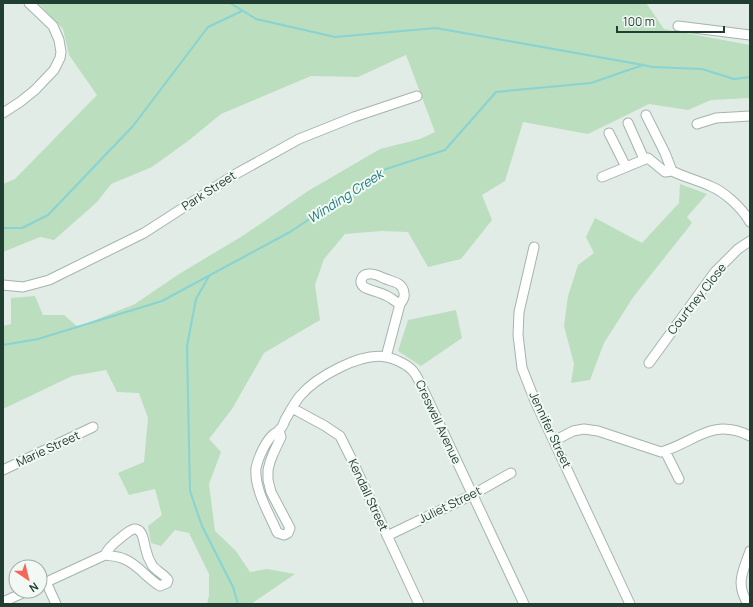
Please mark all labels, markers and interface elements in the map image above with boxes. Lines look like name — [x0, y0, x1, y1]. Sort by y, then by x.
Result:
scale bar — [617, 8, 724, 34]
text: 100 m — [623, 13, 655, 30]
water label: Winding Creek — [304, 163, 388, 227]
street label: Park Street — [178, 167, 239, 214]
street label: Courtney Close — [663, 259, 730, 338]
street label: Creswell Avenue — [412, 377, 465, 467]
street label: Jennifer Street — [525, 389, 576, 471]
street label: Marie Street — [13, 426, 83, 471]
street label: Kendall Street — [344, 456, 393, 534]
street label: Juliet Street — [416, 482, 484, 527]
north arrow — [8, 559, 48, 599]
text: N — [26, 579, 42, 596]

